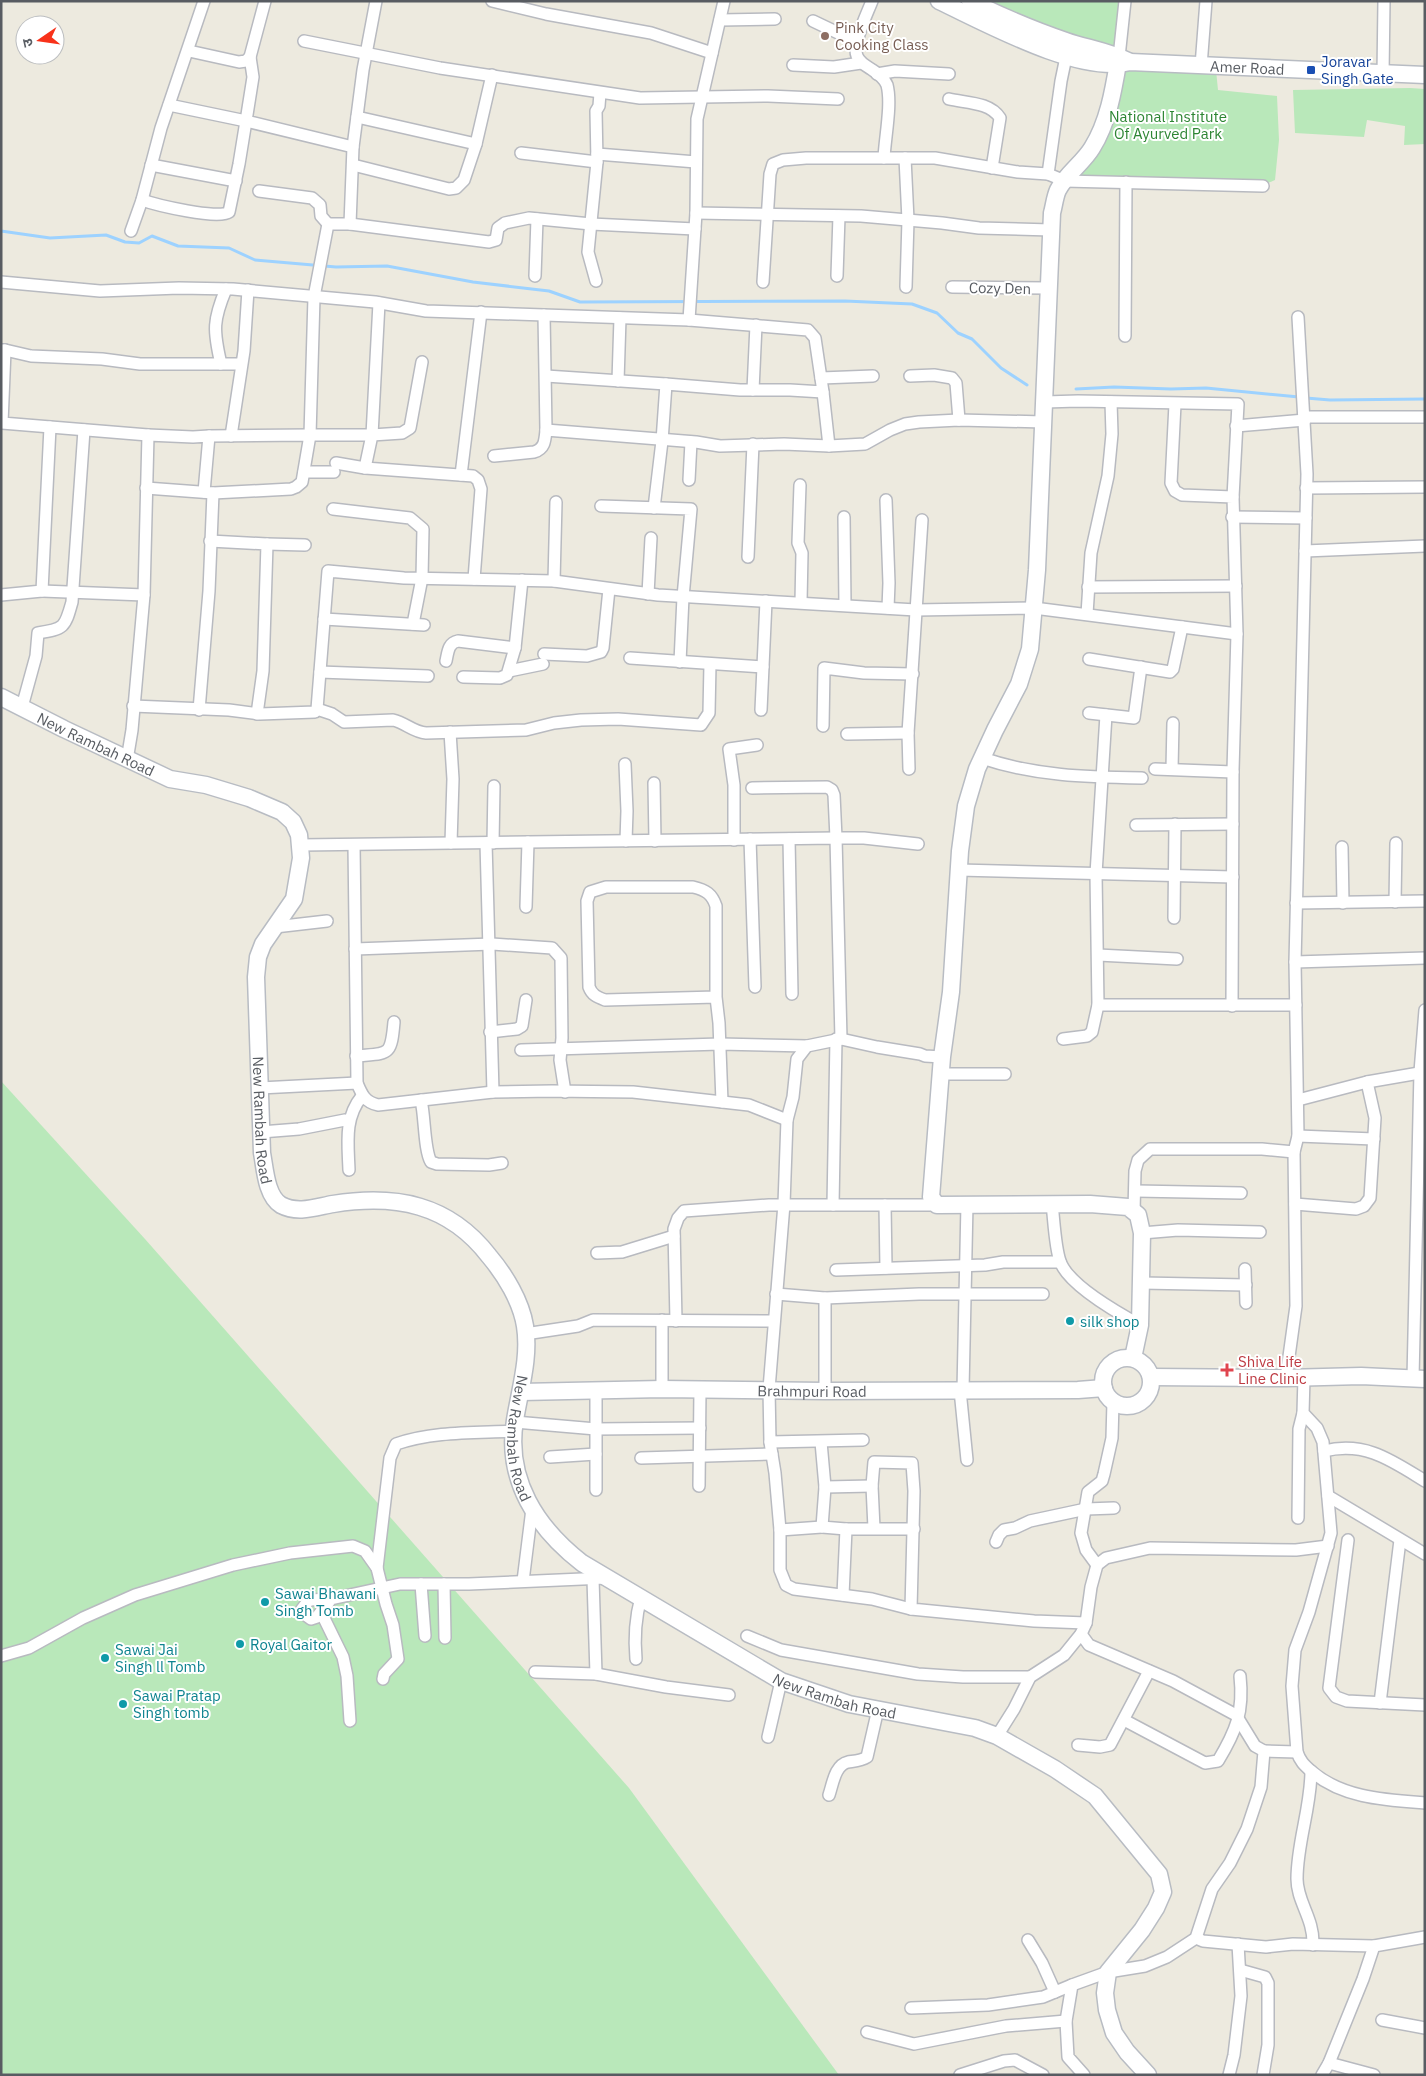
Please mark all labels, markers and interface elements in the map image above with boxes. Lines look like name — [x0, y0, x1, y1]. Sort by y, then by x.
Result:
north arrow — [15, 15, 65, 65]
place label: Pink City Cooking Class — [835, 18, 929, 54]
marker: Pink City Cooking Class — [819, 30, 831, 42]
text: उ — [17, 36, 37, 49]
place label: Joravar Singh Gate — [1321, 52, 1394, 88]
street label: Amer Road — [1210, 56, 1285, 78]
marker: Joravar Singh Gate — [1305, 64, 1317, 76]
park label: National Institute Of Ayurved Park — [1109, 107, 1227, 143]
street label: Cozy Den — [969, 278, 1031, 298]
street label: New Rambah Road — [34, 708, 158, 780]
street label: New Rambah Road — [249, 1056, 277, 1186]
place label: silk shop — [1080, 1312, 1140, 1331]
marker: silk shop — [1064, 1315, 1076, 1327]
place label: Shiva Life Line Clinic — [1238, 1352, 1307, 1388]
marker: Shiva Life Line Clinic — [1220, 1363, 1234, 1377]
street label: New Rambah Road — [504, 1374, 536, 1504]
street label: Brahmpuri Road — [757, 1381, 867, 1401]
place label: Sawai Bhawani Singh Tomb — [275, 1584, 376, 1620]
marker: Sawai Bhawani Singh Tomb — [259, 1596, 271, 1608]
place label: Royal Gaitor — [250, 1635, 332, 1654]
marker: Royal Gaitor — [234, 1638, 246, 1650]
place label: Sawai Jai Singh ll Tomb — [115, 1640, 205, 1676]
marker: Sawai Jai Singh ll Tomb — [99, 1652, 111, 1664]
street label: New Rambah Road — [769, 1669, 898, 1722]
place label: Sawai Pratap Singh tomb — [133, 1686, 221, 1722]
marker: Sawai Pratap Singh tomb — [117, 1698, 129, 1710]

